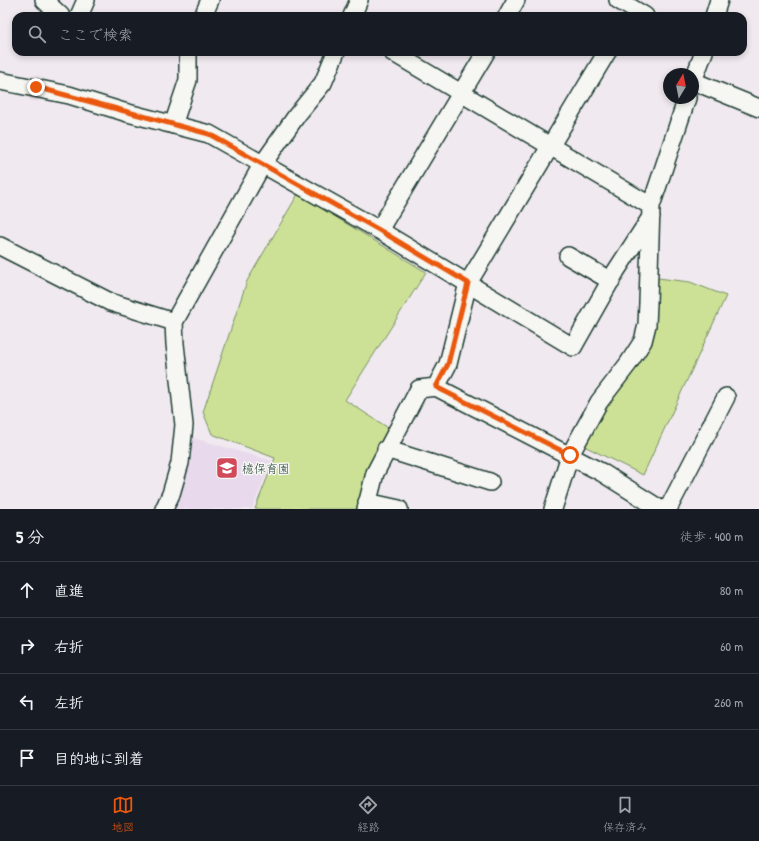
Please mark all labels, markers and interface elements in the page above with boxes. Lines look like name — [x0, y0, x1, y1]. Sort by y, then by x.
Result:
search box — [12, 12, 747, 56]
icon: search — [26, 23, 48, 45]
text: ここで検索 — [58, 24, 133, 45]
north arrow — [663, 68, 699, 104]
route end — [27, 78, 45, 96]
route start — [561, 446, 579, 464]
school or university icon: 檍保育園 — [214, 455, 240, 481]
place label: 檍保育園 — [242, 460, 290, 477]
text: 5 分 — [16, 525, 44, 548]
text: 徒歩 · 400 m — [680, 527, 743, 545]
icon: ahead — [16, 579, 38, 601]
text: 直進 — [54, 580, 84, 601]
text: 80 m — [720, 581, 743, 599]
icon: right — [16, 635, 38, 657]
text: 右折 — [54, 636, 84, 657]
text: 60 m — [720, 637, 743, 655]
icon: left — [16, 691, 38, 713]
text: 左折 — [54, 692, 84, 713]
text: 260 m — [714, 693, 743, 711]
icon: arrive — [16, 747, 38, 769]
text: 目的地に到着 — [54, 748, 144, 769]
tab: 地図 — [112, 794, 134, 834]
tab: 経路 — [357, 794, 379, 834]
tab: 保存済み — [603, 794, 647, 834]

